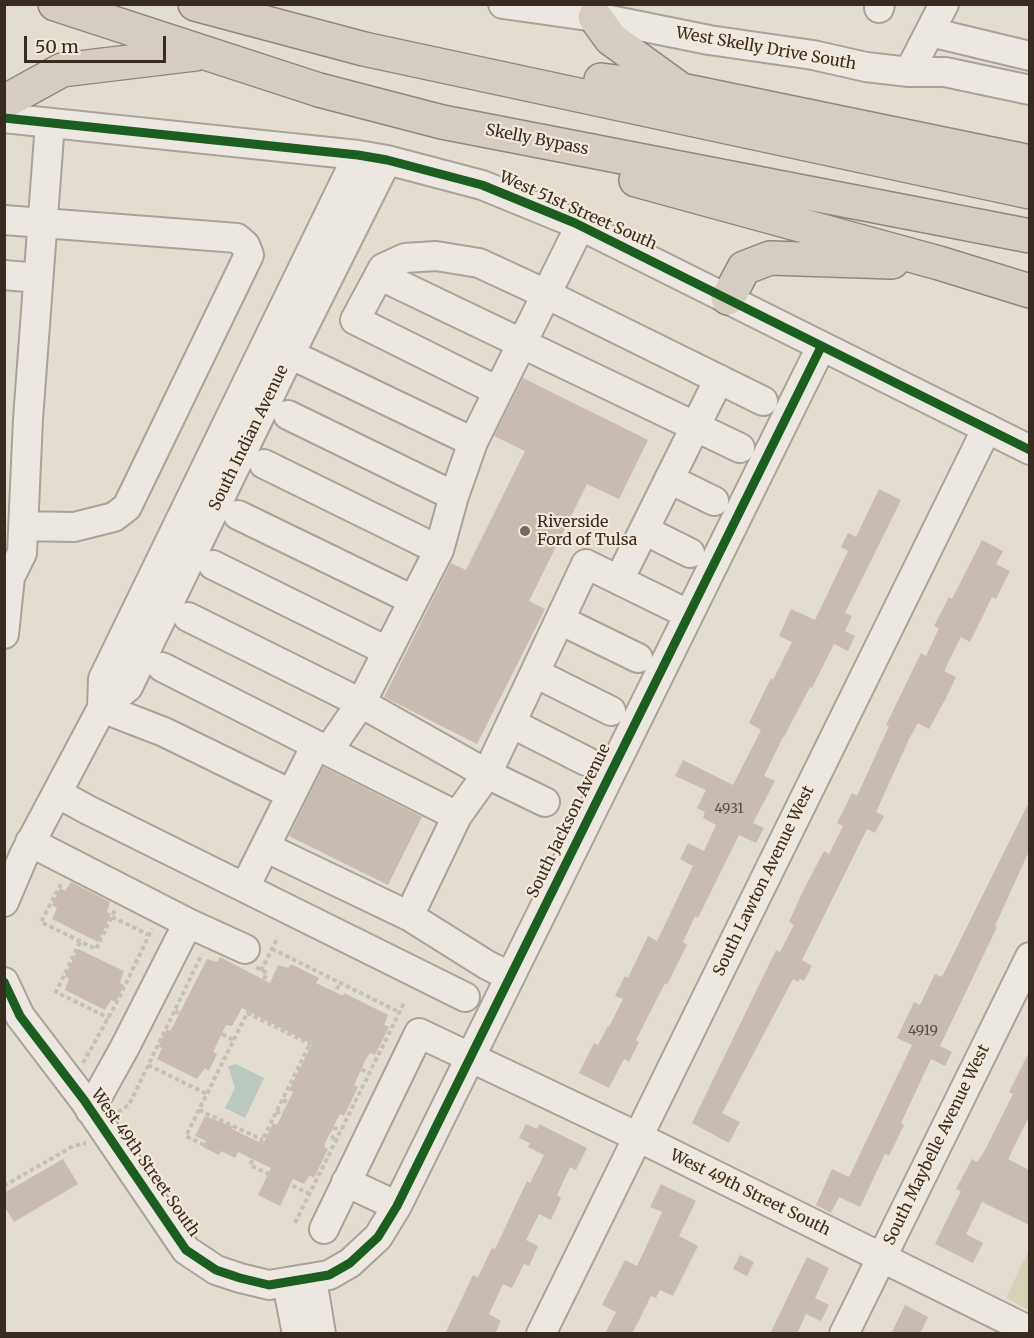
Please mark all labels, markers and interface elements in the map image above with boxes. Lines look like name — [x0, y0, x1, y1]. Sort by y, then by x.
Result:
scale bar — [27, 24, 170, 62]
street label: West Skelly Drive South — [674, 24, 858, 74]
text: 50 m — [35, 35, 79, 58]
street label: Skelly Bypass — [484, 121, 590, 159]
street label: West 51st Street South — [496, 168, 660, 254]
street label: South Indian Avenue — [205, 362, 293, 514]
place label: Riverside Ford of Tulsa — [537, 512, 637, 550]
marker: Riverside Ford of Tulsa — [518, 524, 532, 538]
street label: South Jackson Avenue — [523, 741, 615, 901]
street label: South Lawton Avenue West — [709, 783, 819, 979]
house number: 4931 — [714, 801, 744, 817]
house number: 4919 — [908, 1023, 938, 1039]
street label: South Maybelle Avenue West — [880, 1042, 994, 1248]
street label: West 49th Street South — [87, 1085, 203, 1241]
street label: West 49th Street South — [667, 1146, 833, 1240]

